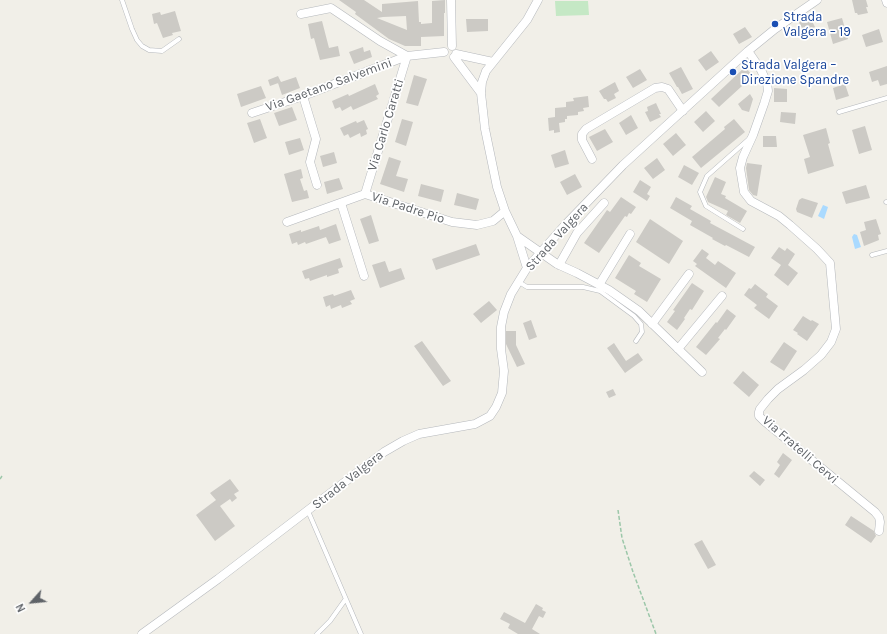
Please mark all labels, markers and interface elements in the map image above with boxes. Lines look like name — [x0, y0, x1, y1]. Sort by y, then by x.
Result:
place label: Strada Valgera – 19 — [783, 9, 851, 40]
marker: Strada Valgera – 19 — [770, 19, 780, 29]
street label: Via Gaetano Salvemini — [264, 55, 394, 115]
place label: Strada Valgera – Direzione Spandre — [741, 57, 849, 88]
marker: Strada Valgera – Direzione Spandre — [728, 67, 738, 77]
street label: Via Carlo Caratti — [365, 77, 407, 173]
street label: Via Padre Pio — [369, 189, 447, 227]
street label: Strada Valgera — [522, 200, 592, 274]
street label: Via Fratelli Cervi — [759, 413, 841, 487]
street label: Strada Valgera — [309, 447, 387, 513]
north arrow — [12, 582, 52, 622]
text: N — [13, 601, 28, 614]

